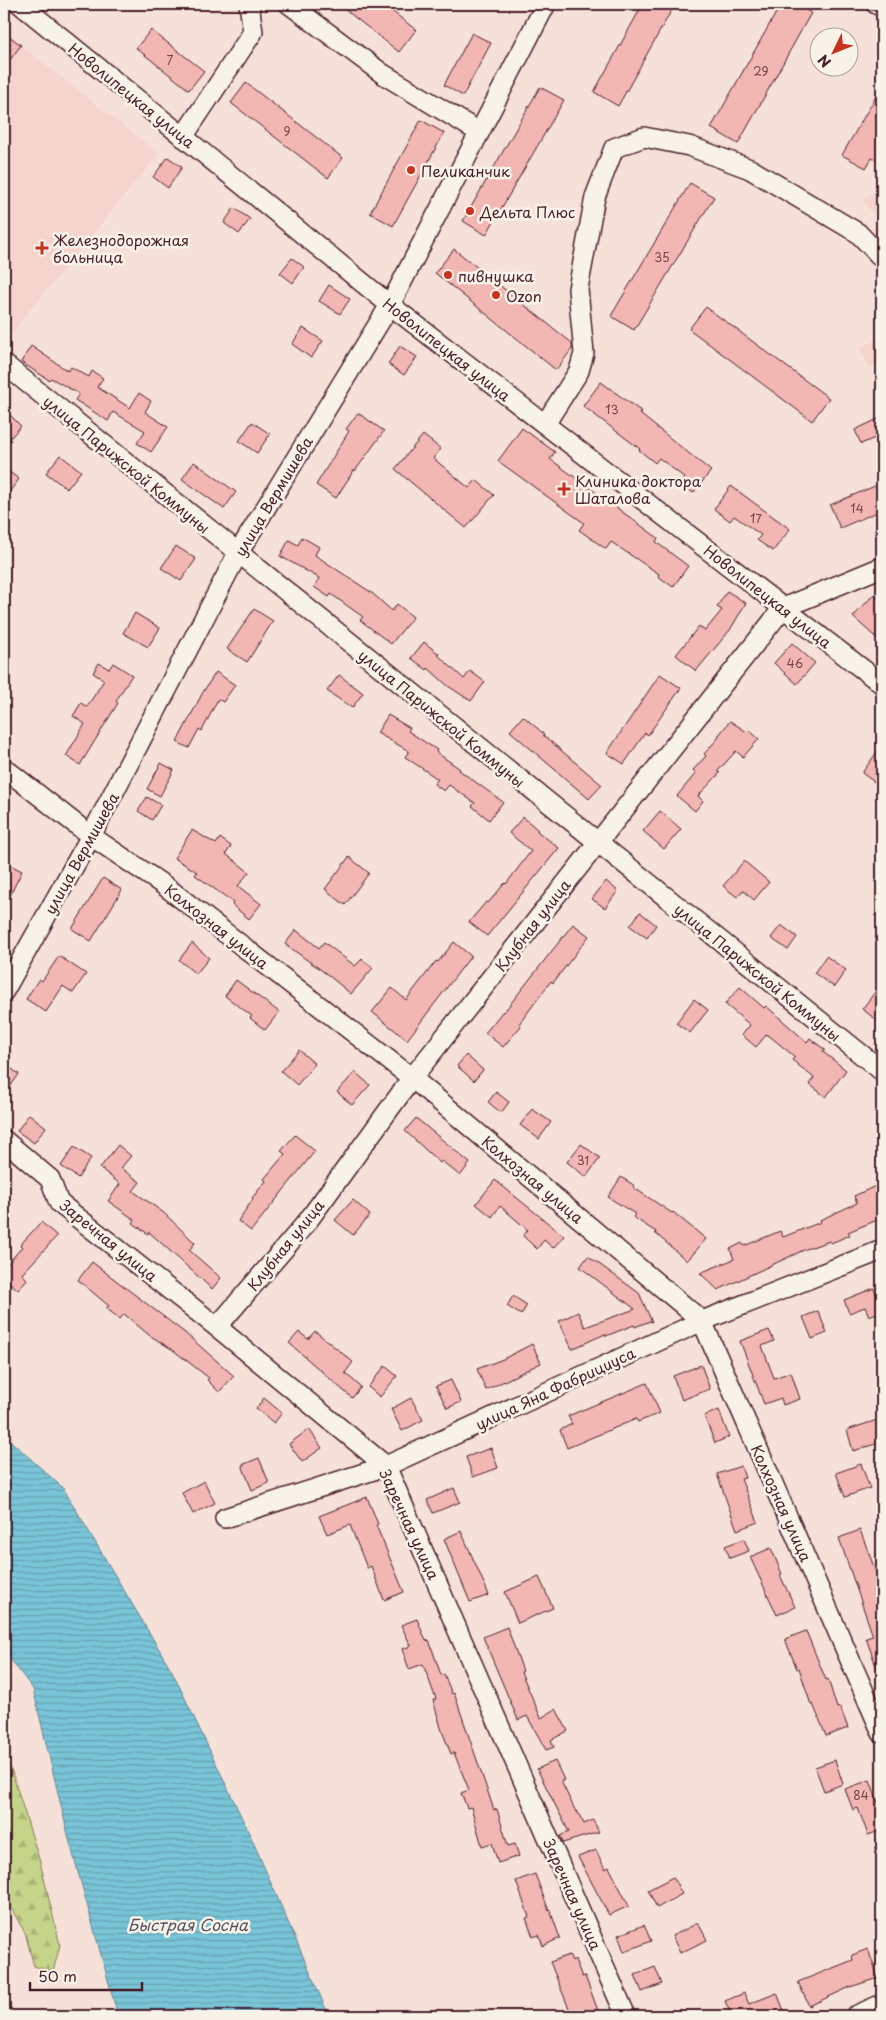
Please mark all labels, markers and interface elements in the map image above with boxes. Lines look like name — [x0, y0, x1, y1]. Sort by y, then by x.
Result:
north arrow — [808, 28, 858, 78]
street label: Новолипецкая улица — [64, 37, 201, 154]
text: N — [813, 50, 836, 72]
house number: 7 — [167, 51, 174, 69]
house number: 29 — [753, 62, 769, 80]
house number: 9 — [283, 122, 291, 140]
place label: Пеликанчик — [421, 159, 510, 182]
marker: Пеликанчик — [405, 164, 417, 176]
place label: Дельта Плюс — [479, 200, 575, 223]
marker: Дельта Плюс — [464, 205, 476, 217]
place label: Железнодорожная больница — [53, 228, 189, 268]
marker: Железнодорожная больница — [35, 241, 49, 255]
house number: 35 — [654, 248, 670, 266]
place label: пивнушка — [458, 264, 534, 287]
marker: пивнушка — [442, 269, 454, 281]
place label: Ozon — [506, 284, 542, 307]
marker: Ozon — [490, 289, 502, 301]
street label: Новолипецкая улица — [378, 292, 516, 407]
street label: улица Парижской Коммуны — [39, 389, 215, 539]
house number: 13 — [605, 400, 619, 418]
street label: улица Вермишева — [228, 431, 318, 560]
place label: Клиника доктора Шаталова — [575, 469, 702, 509]
marker: Клиника доктора Шаталова — [557, 482, 571, 496]
house number: 14 — [850, 499, 864, 517]
house number: 17 — [750, 509, 762, 527]
street label: Новолипецкая улица — [699, 539, 837, 654]
street label: улица Парижской Коммуны — [354, 643, 530, 793]
house number: 46 — [787, 654, 803, 672]
street label: улица Вермишева — [38, 787, 124, 918]
street label: Клубная улица — [489, 874, 576, 976]
street label: Колхозная улица — [160, 878, 274, 974]
street label: улица Парижской Коммуны — [670, 897, 846, 1047]
street label: Колхозная улица — [477, 1130, 589, 1229]
house number: 31 — [577, 1151, 589, 1169]
street label: Заречная улица — [55, 1193, 163, 1287]
street label: Клубная улица — [241, 1194, 329, 1296]
street label: улица Яна Фабрициуса — [471, 1341, 639, 1435]
street label: Колхозная улица — [746, 1441, 818, 1566]
street label: Заречная улица — [374, 1465, 446, 1584]
house number: 84 — [853, 1786, 869, 1804]
street label: Заречная улица — [538, 1835, 608, 1954]
water label: Быстрая Сосна — [128, 1912, 249, 1936]
scale bar — [30, 1960, 142, 1992]
text: 50 m — [38, 1964, 77, 1987]

